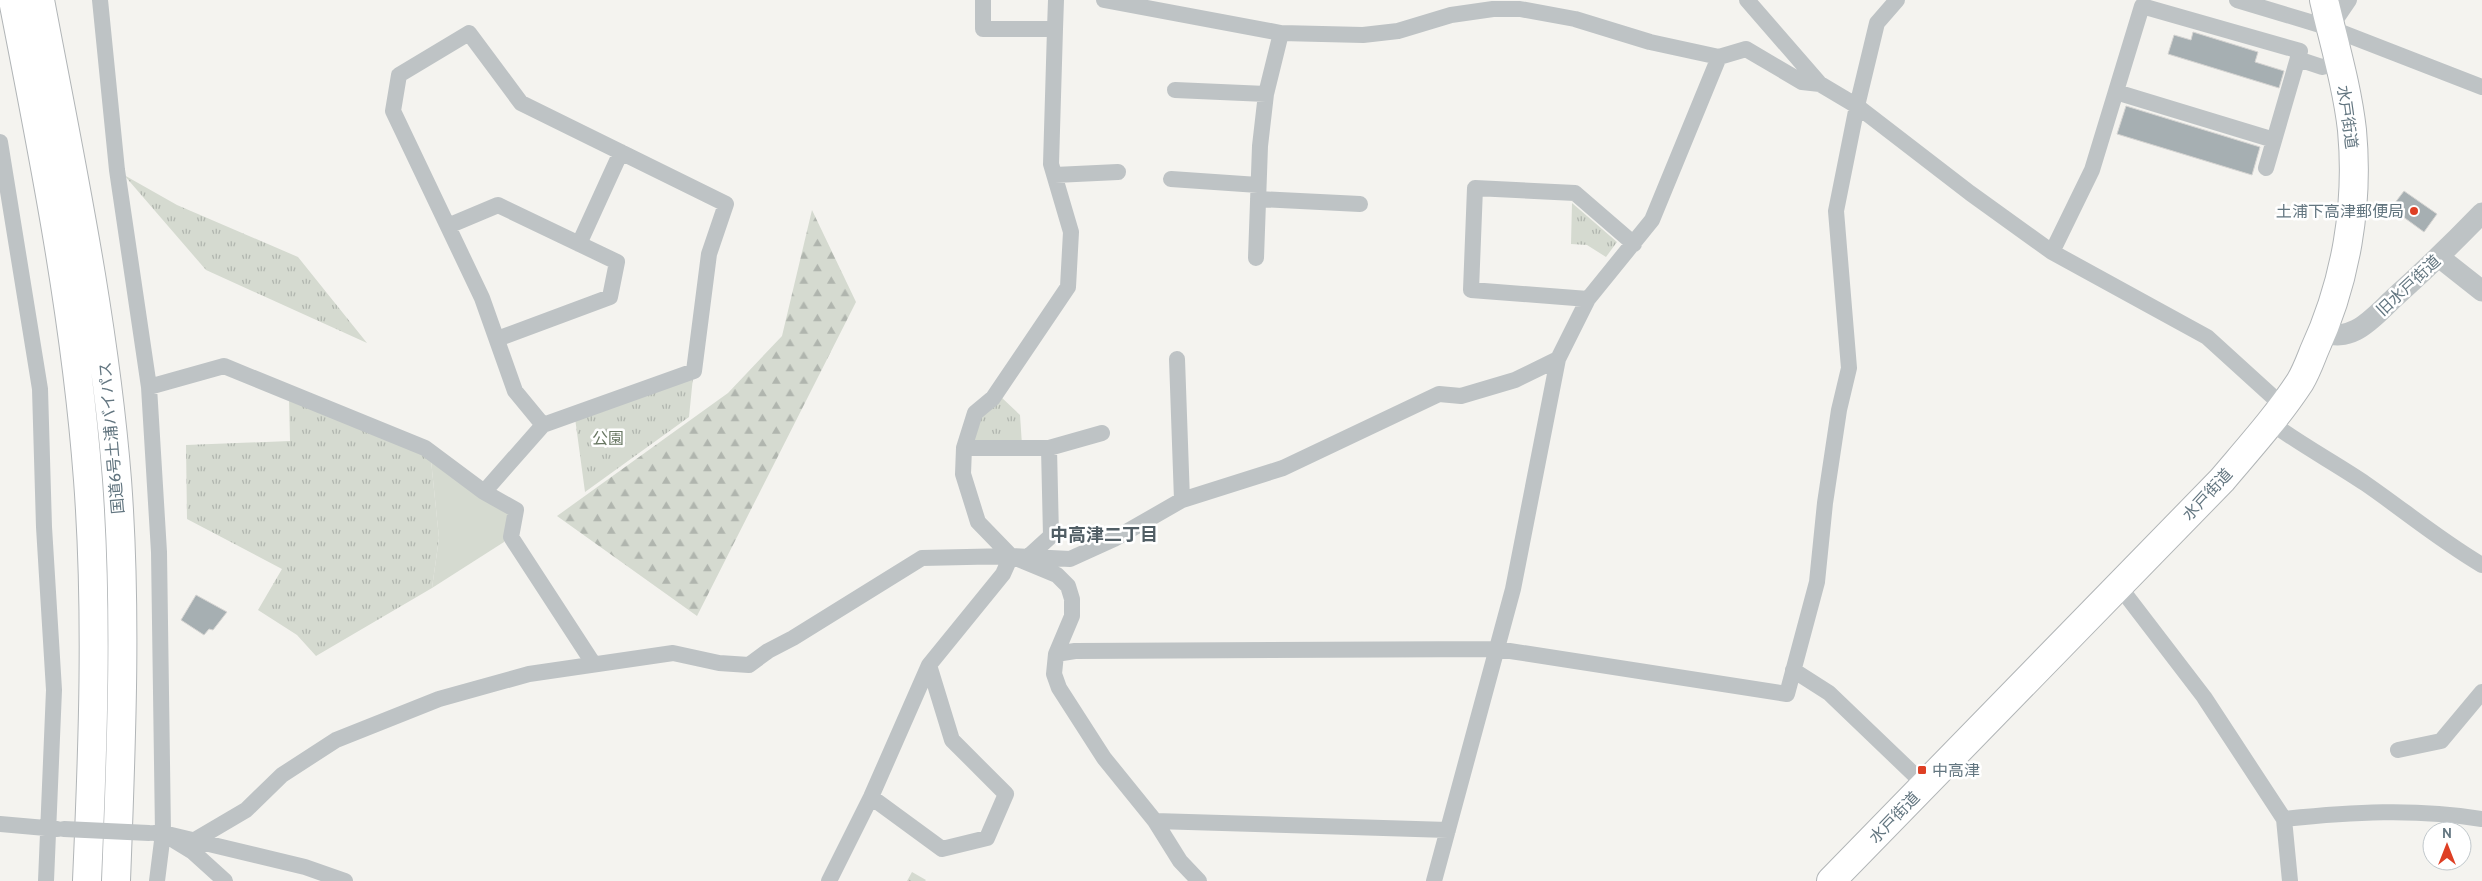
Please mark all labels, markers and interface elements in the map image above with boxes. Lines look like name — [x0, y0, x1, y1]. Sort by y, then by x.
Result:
street label: 水戸街道 — [2334, 84, 2361, 150]
place label: 土浦下高津郵便局 — [2276, 202, 2404, 221]
marker: 土浦下高津郵便局 — [2408, 205, 2420, 217]
street label: 旧水戸街道 — [2373, 251, 2444, 320]
street label: 国道6号土浦バイパス — [95, 361, 128, 515]
park label: 公園 — [592, 429, 624, 448]
street label: 水戸街道 — [2179, 464, 2236, 524]
district label: 中高津二丁目 — [1050, 524, 1158, 546]
place label: 中高津 — [1932, 761, 1980, 780]
marker: 中高津 — [1916, 764, 1928, 776]
street label: 水戸街道 — [1865, 788, 1923, 847]
north arrow — [2422, 821, 2472, 871]
text: N — [2442, 824, 2452, 842]

